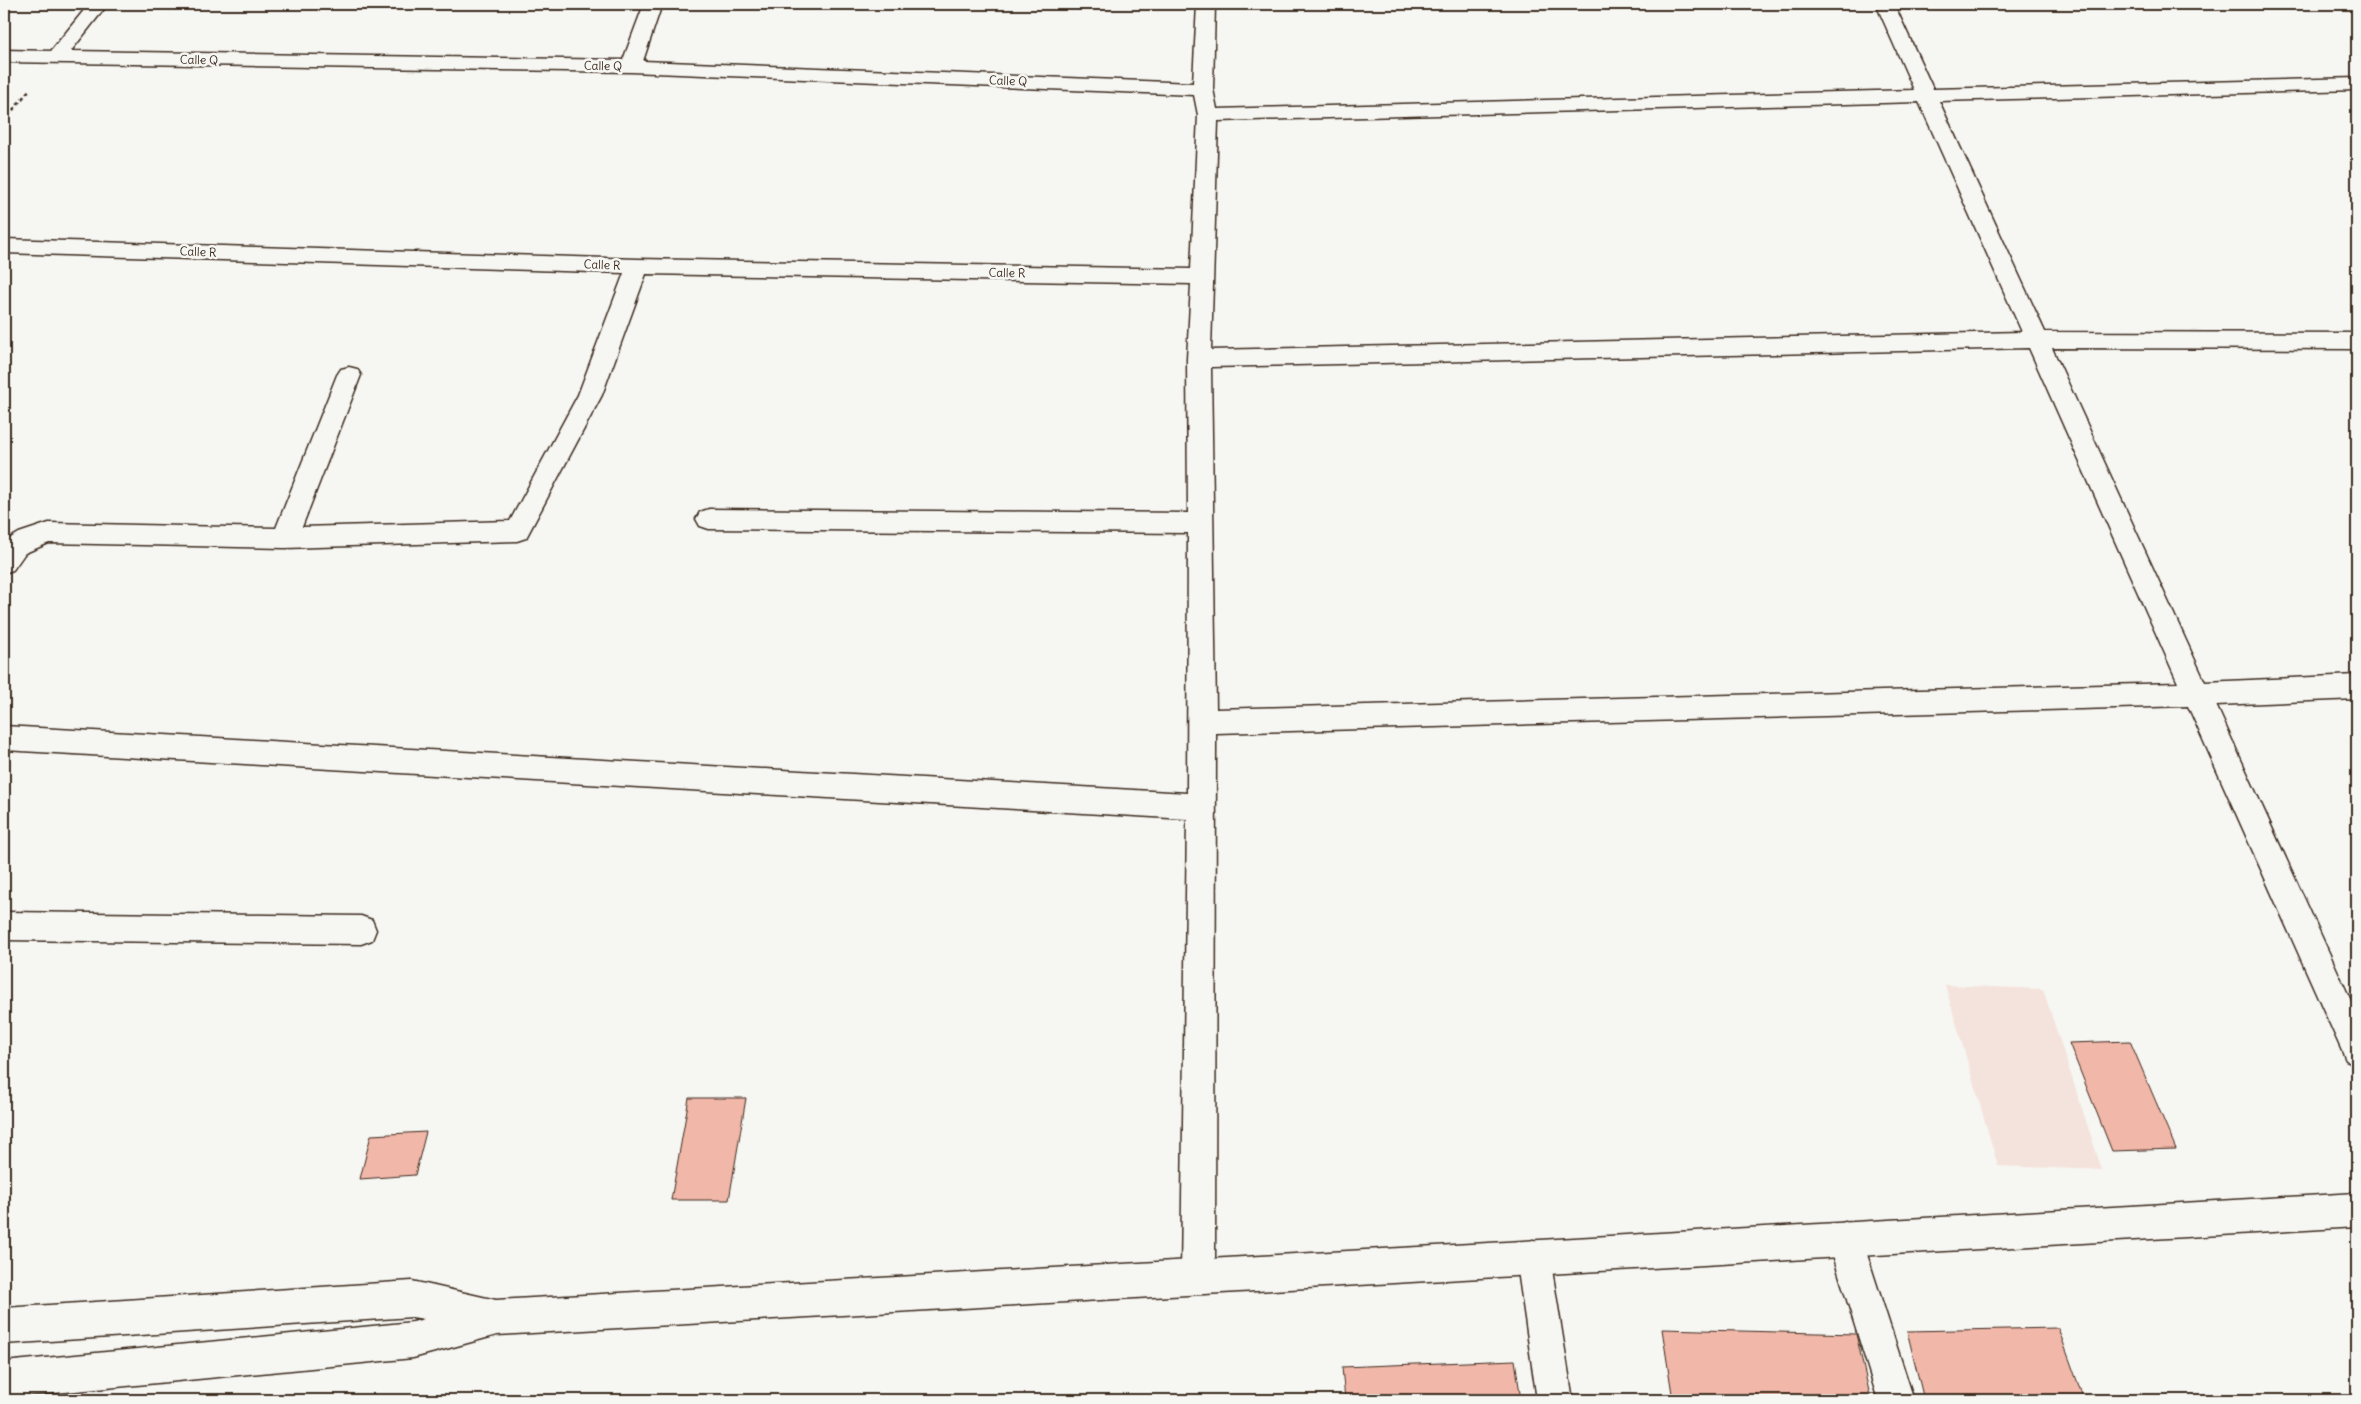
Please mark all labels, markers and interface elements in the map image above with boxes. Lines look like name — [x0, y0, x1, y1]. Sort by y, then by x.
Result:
street label: Calle Q — [180, 52, 218, 67]
street label: Calle Q — [584, 58, 622, 73]
street label: Calle Q — [989, 72, 1027, 89]
street label: Calle R — [179, 243, 217, 260]
street label: Calle R — [583, 256, 621, 273]
street label: Calle R — [988, 265, 1026, 280]

